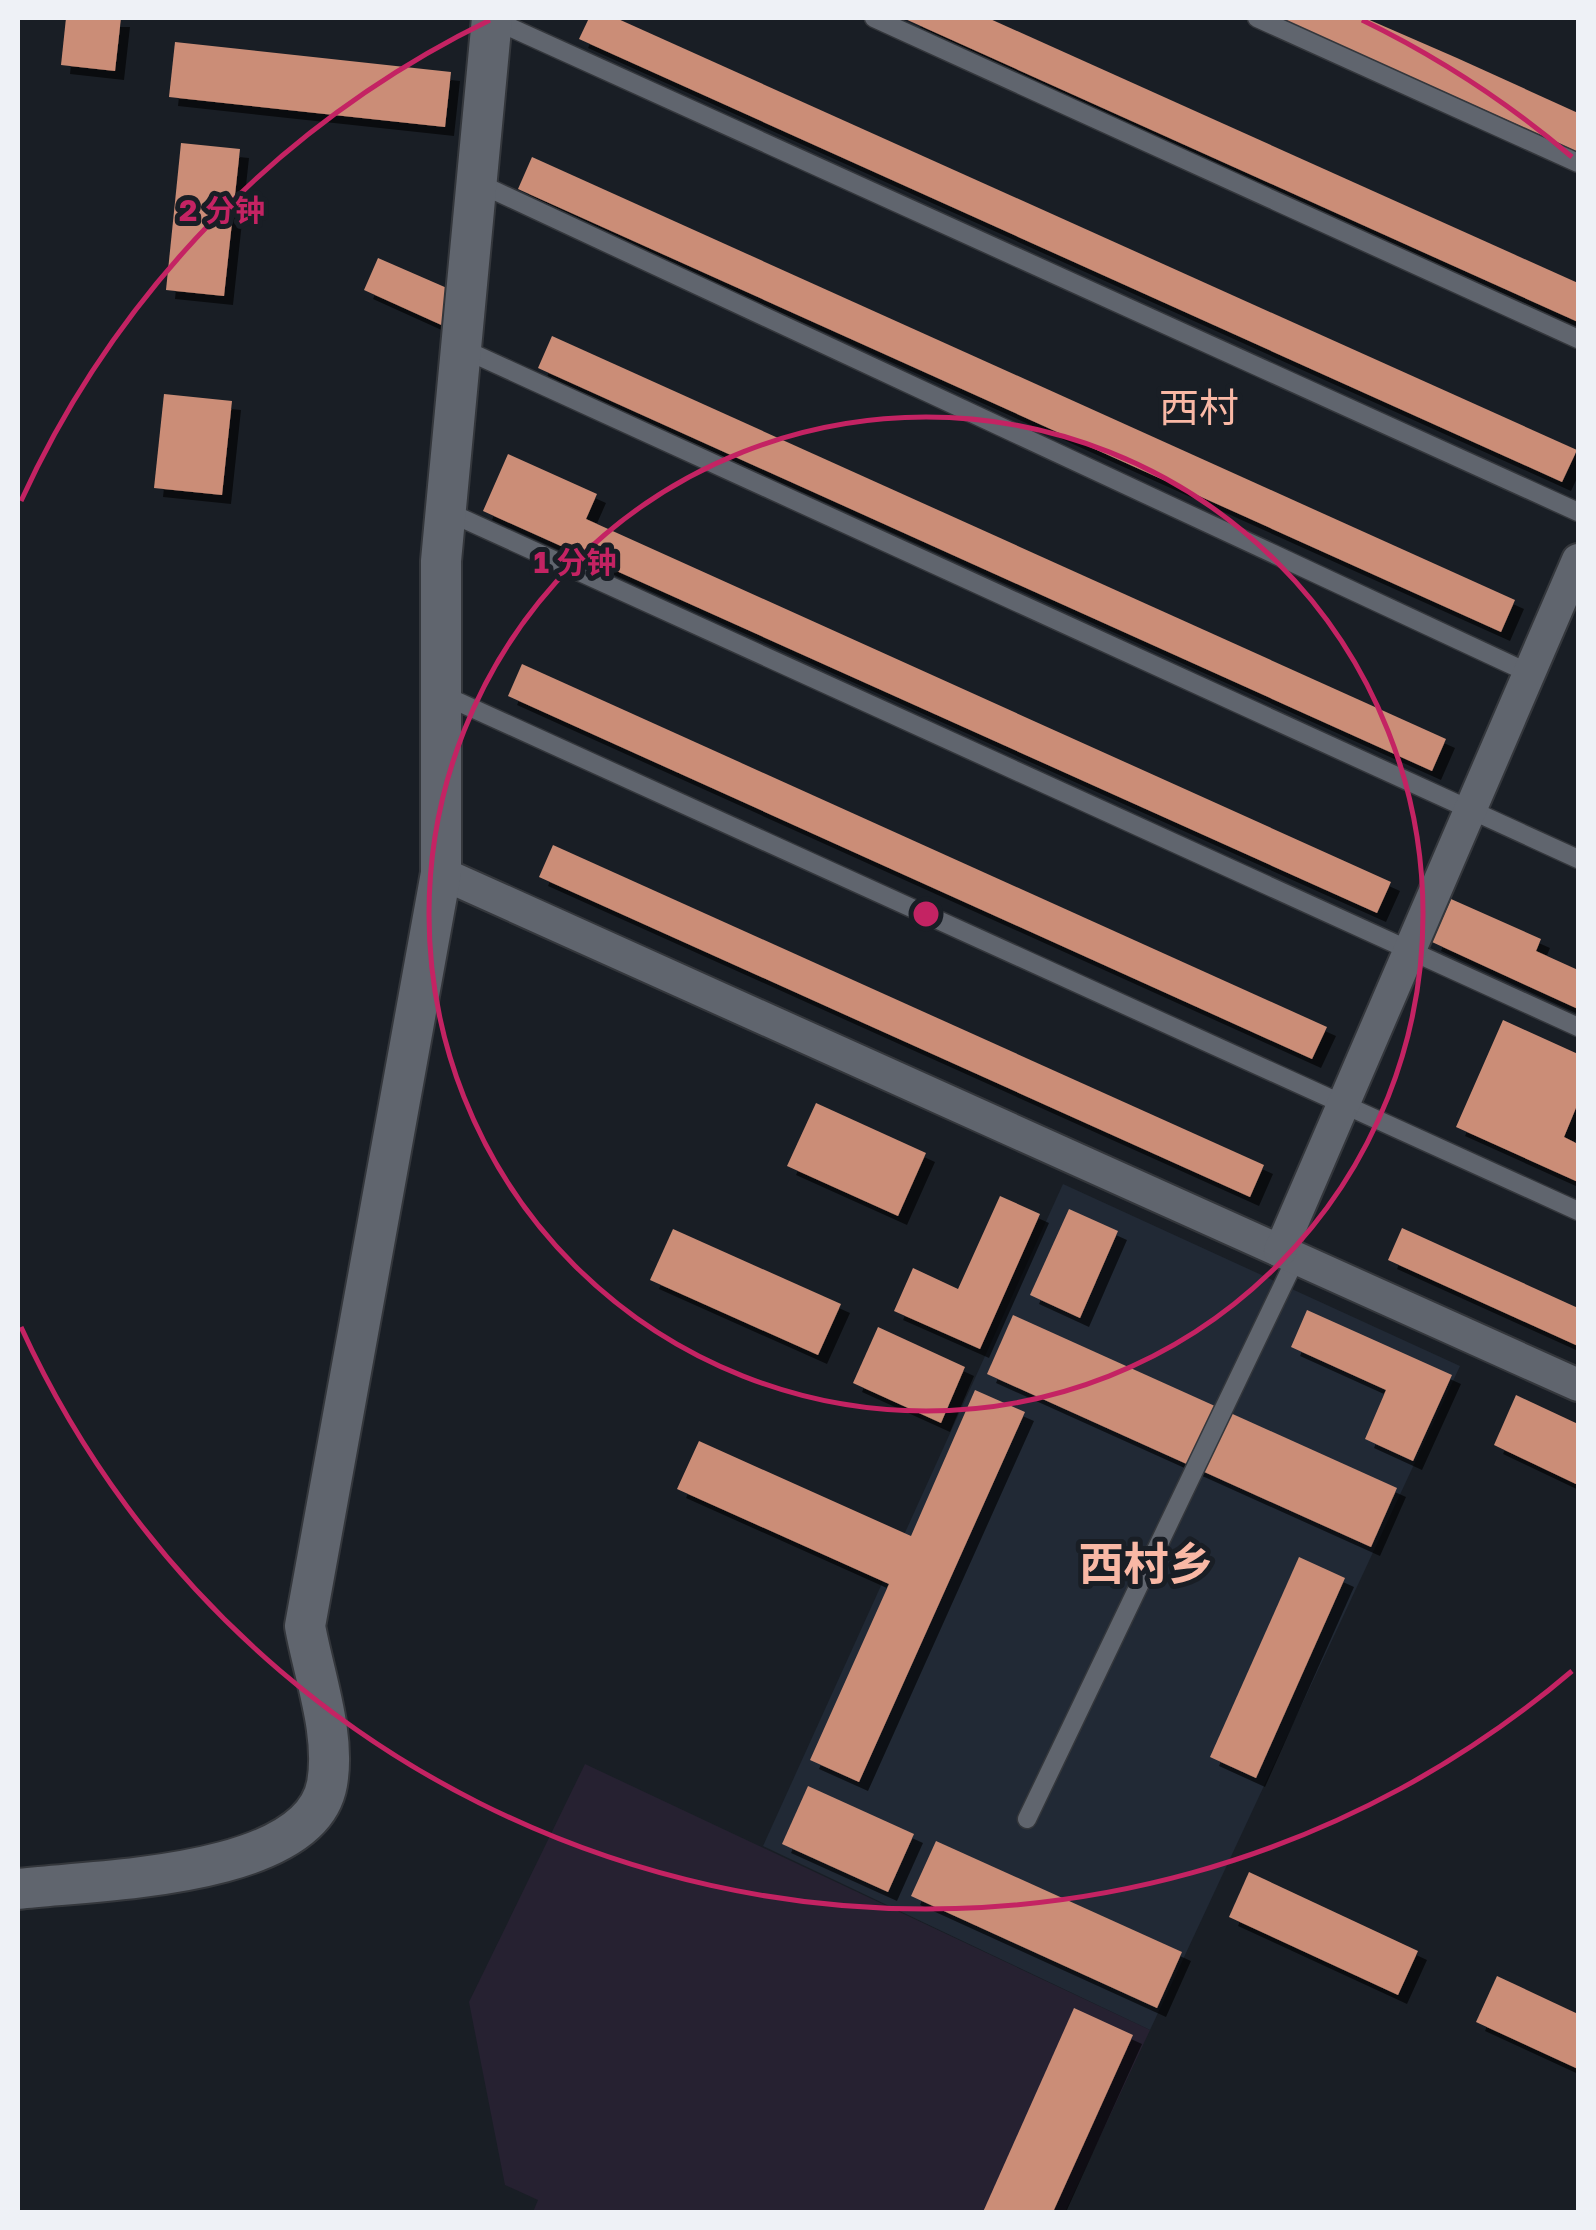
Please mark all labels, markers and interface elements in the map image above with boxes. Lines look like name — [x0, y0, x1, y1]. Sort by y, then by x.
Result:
text: 2 分钟 — [179, 192, 265, 228]
district label: 西村 — [1159, 383, 1239, 431]
text: 1 分钟 — [534, 544, 616, 580]
centre of rings — [908, 896, 944, 932]
district label: 西村乡 — [1078, 1536, 1214, 1590]

